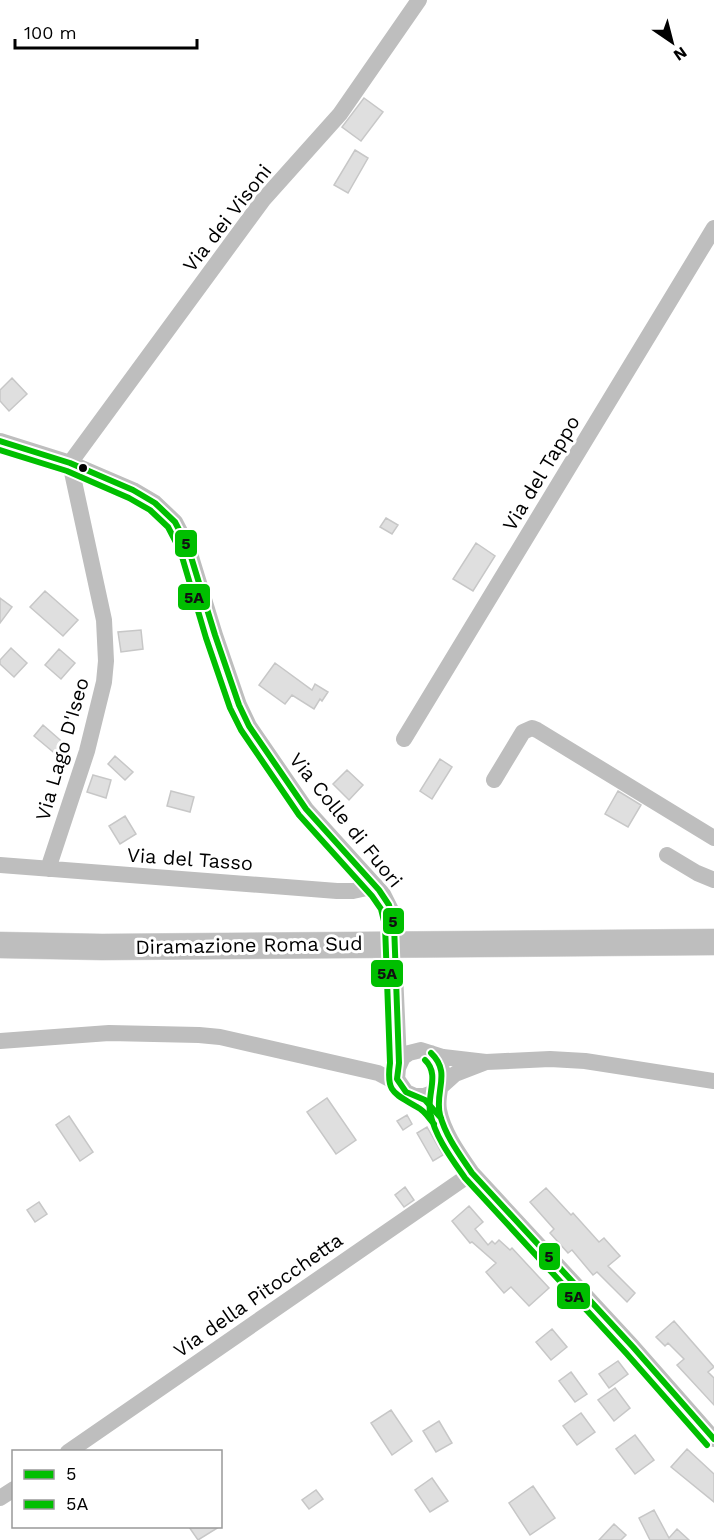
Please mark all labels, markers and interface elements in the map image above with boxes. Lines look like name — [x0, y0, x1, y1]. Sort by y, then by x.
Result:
scale bar — [15, 12, 196, 50]
north arrow — [642, 12, 702, 72]
text: 100 m — [24, 22, 77, 43]
text: N — [670, 43, 691, 65]
street label: Via dei Visoni — [178, 159, 276, 277]
street label: Via del Tappo — [497, 411, 585, 535]
unlabelled marker — [77, 462, 89, 474]
line badge: 5 — [174, 529, 198, 558]
text: 5 — [181, 534, 191, 553]
line badge: 5A — [177, 583, 211, 611]
text: 5A — [184, 588, 204, 607]
street label: Via Lago D'Iseo — [30, 675, 94, 823]
street label: Via Colle di Fuori — [284, 748, 408, 892]
street label: Via del Tasso — [126, 843, 254, 875]
line badge: 5 — [382, 907, 405, 935]
text: 5 — [388, 912, 398, 931]
street label: Diramazione Roma Sud — [135, 931, 363, 959]
line badge: 5A — [370, 959, 404, 988]
text: 5A — [377, 964, 397, 983]
street label: Via della Pitocchetta — [169, 1228, 347, 1362]
line badge: 5 — [538, 1242, 561, 1271]
text: 5 — [544, 1247, 554, 1266]
line badge: 5A — [556, 1282, 591, 1310]
text: 5A — [564, 1287, 584, 1306]
legend — [12, 1450, 222, 1528]
text: 5 — [66, 1463, 76, 1484]
text: 5A — [66, 1493, 88, 1514]

